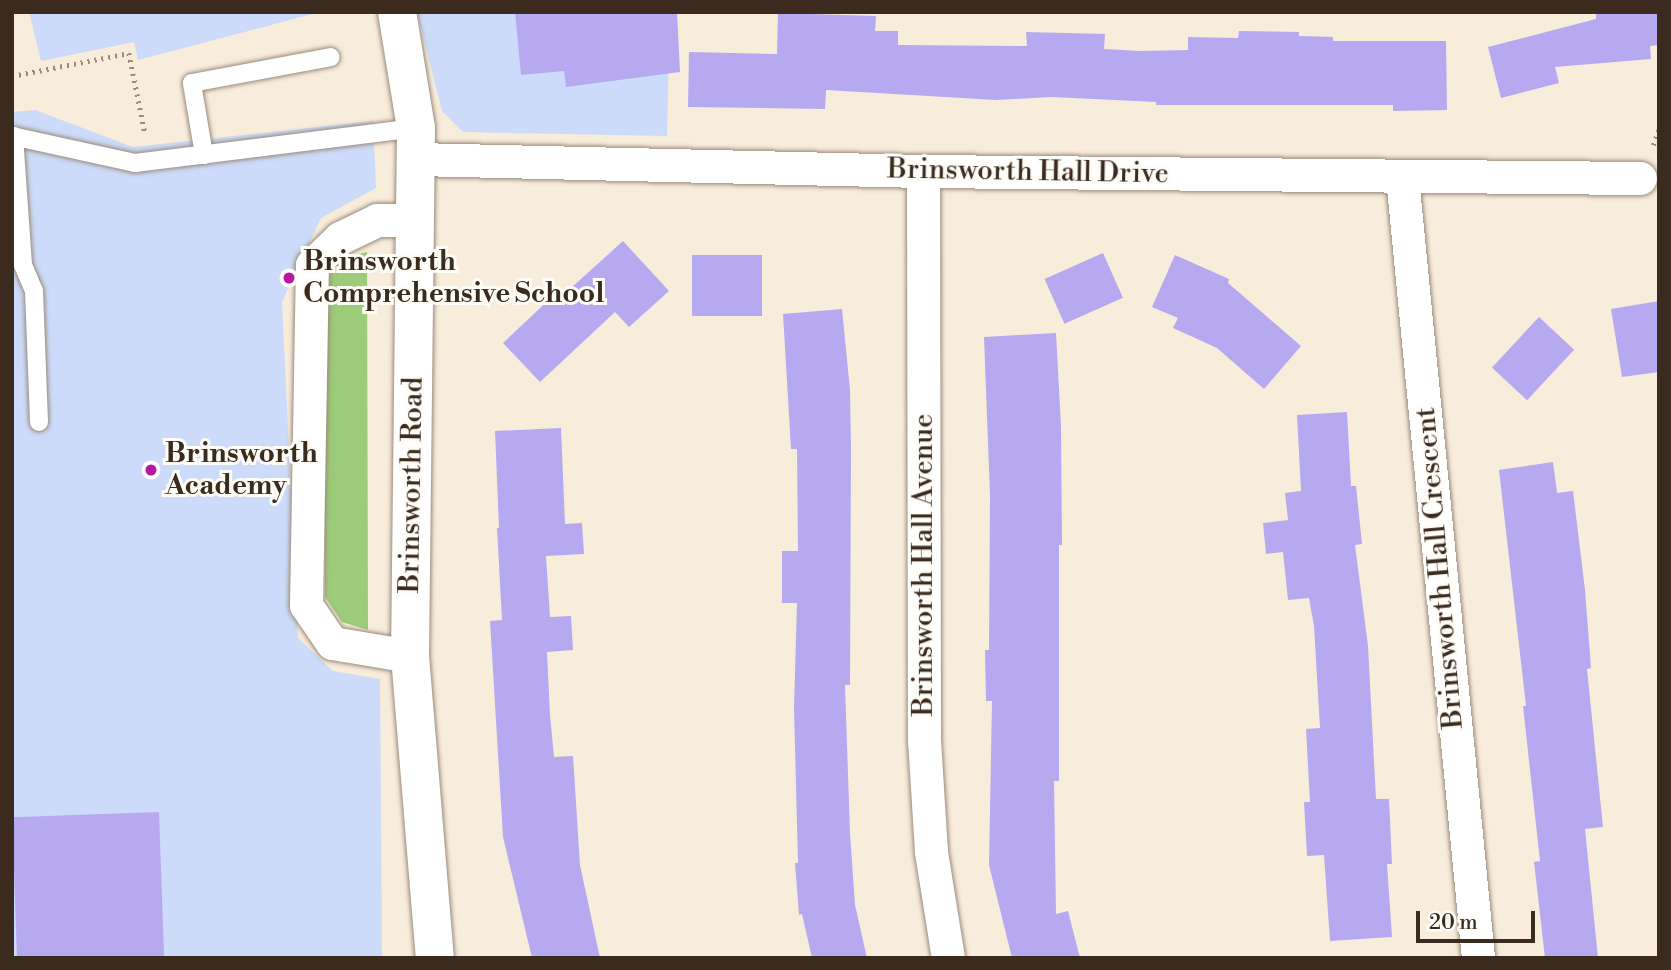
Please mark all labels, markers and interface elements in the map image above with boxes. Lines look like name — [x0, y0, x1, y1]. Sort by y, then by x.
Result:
street label: Brinsworth Hall Drive — [887, 153, 1169, 191]
place label: Brinsworth Comprehensive School — [303, 245, 605, 311]
marker: Brinsworth Comprehensive School — [281, 270, 297, 286]
street label: Brinsworth Road — [393, 377, 431, 593]
street label: Brinsworth Hall Crescent — [1409, 406, 1471, 730]
street label: Brinsworth Hall Avenue — [907, 414, 941, 716]
place label: Brinsworth Academy — [165, 437, 318, 503]
marker: Brinsworth Academy — [143, 462, 159, 478]
scale bar — [1419, 897, 1538, 941]
text: 20 m — [1429, 910, 1478, 936]

